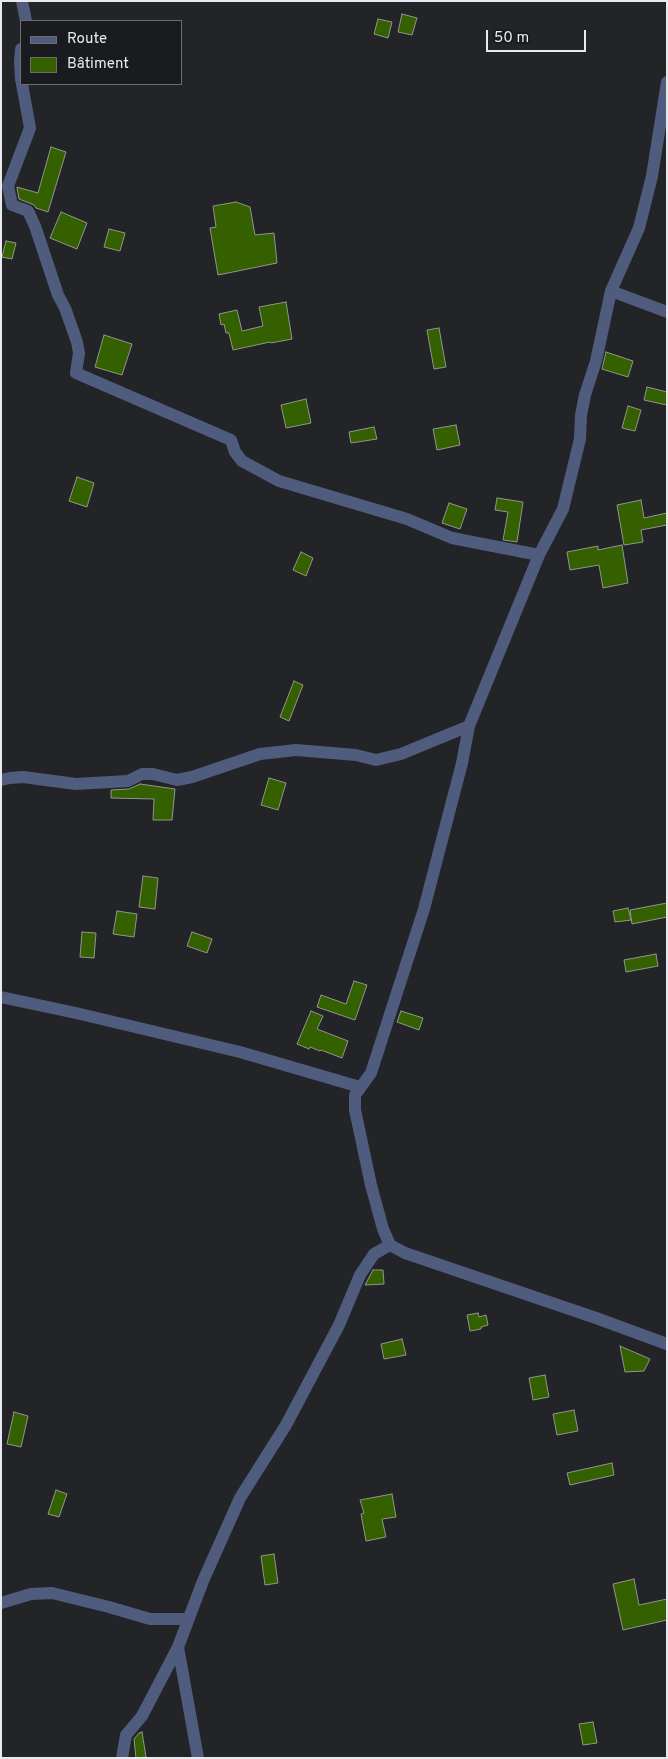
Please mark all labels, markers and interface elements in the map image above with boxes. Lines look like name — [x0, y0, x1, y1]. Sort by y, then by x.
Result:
legend — [20, 20, 182, 85]
scale bar — [488, 20, 588, 52]
text: 50 m — [494, 29, 529, 48]
text: Route — [67, 30, 107, 49]
text: Bâtiment — [67, 55, 129, 74]

